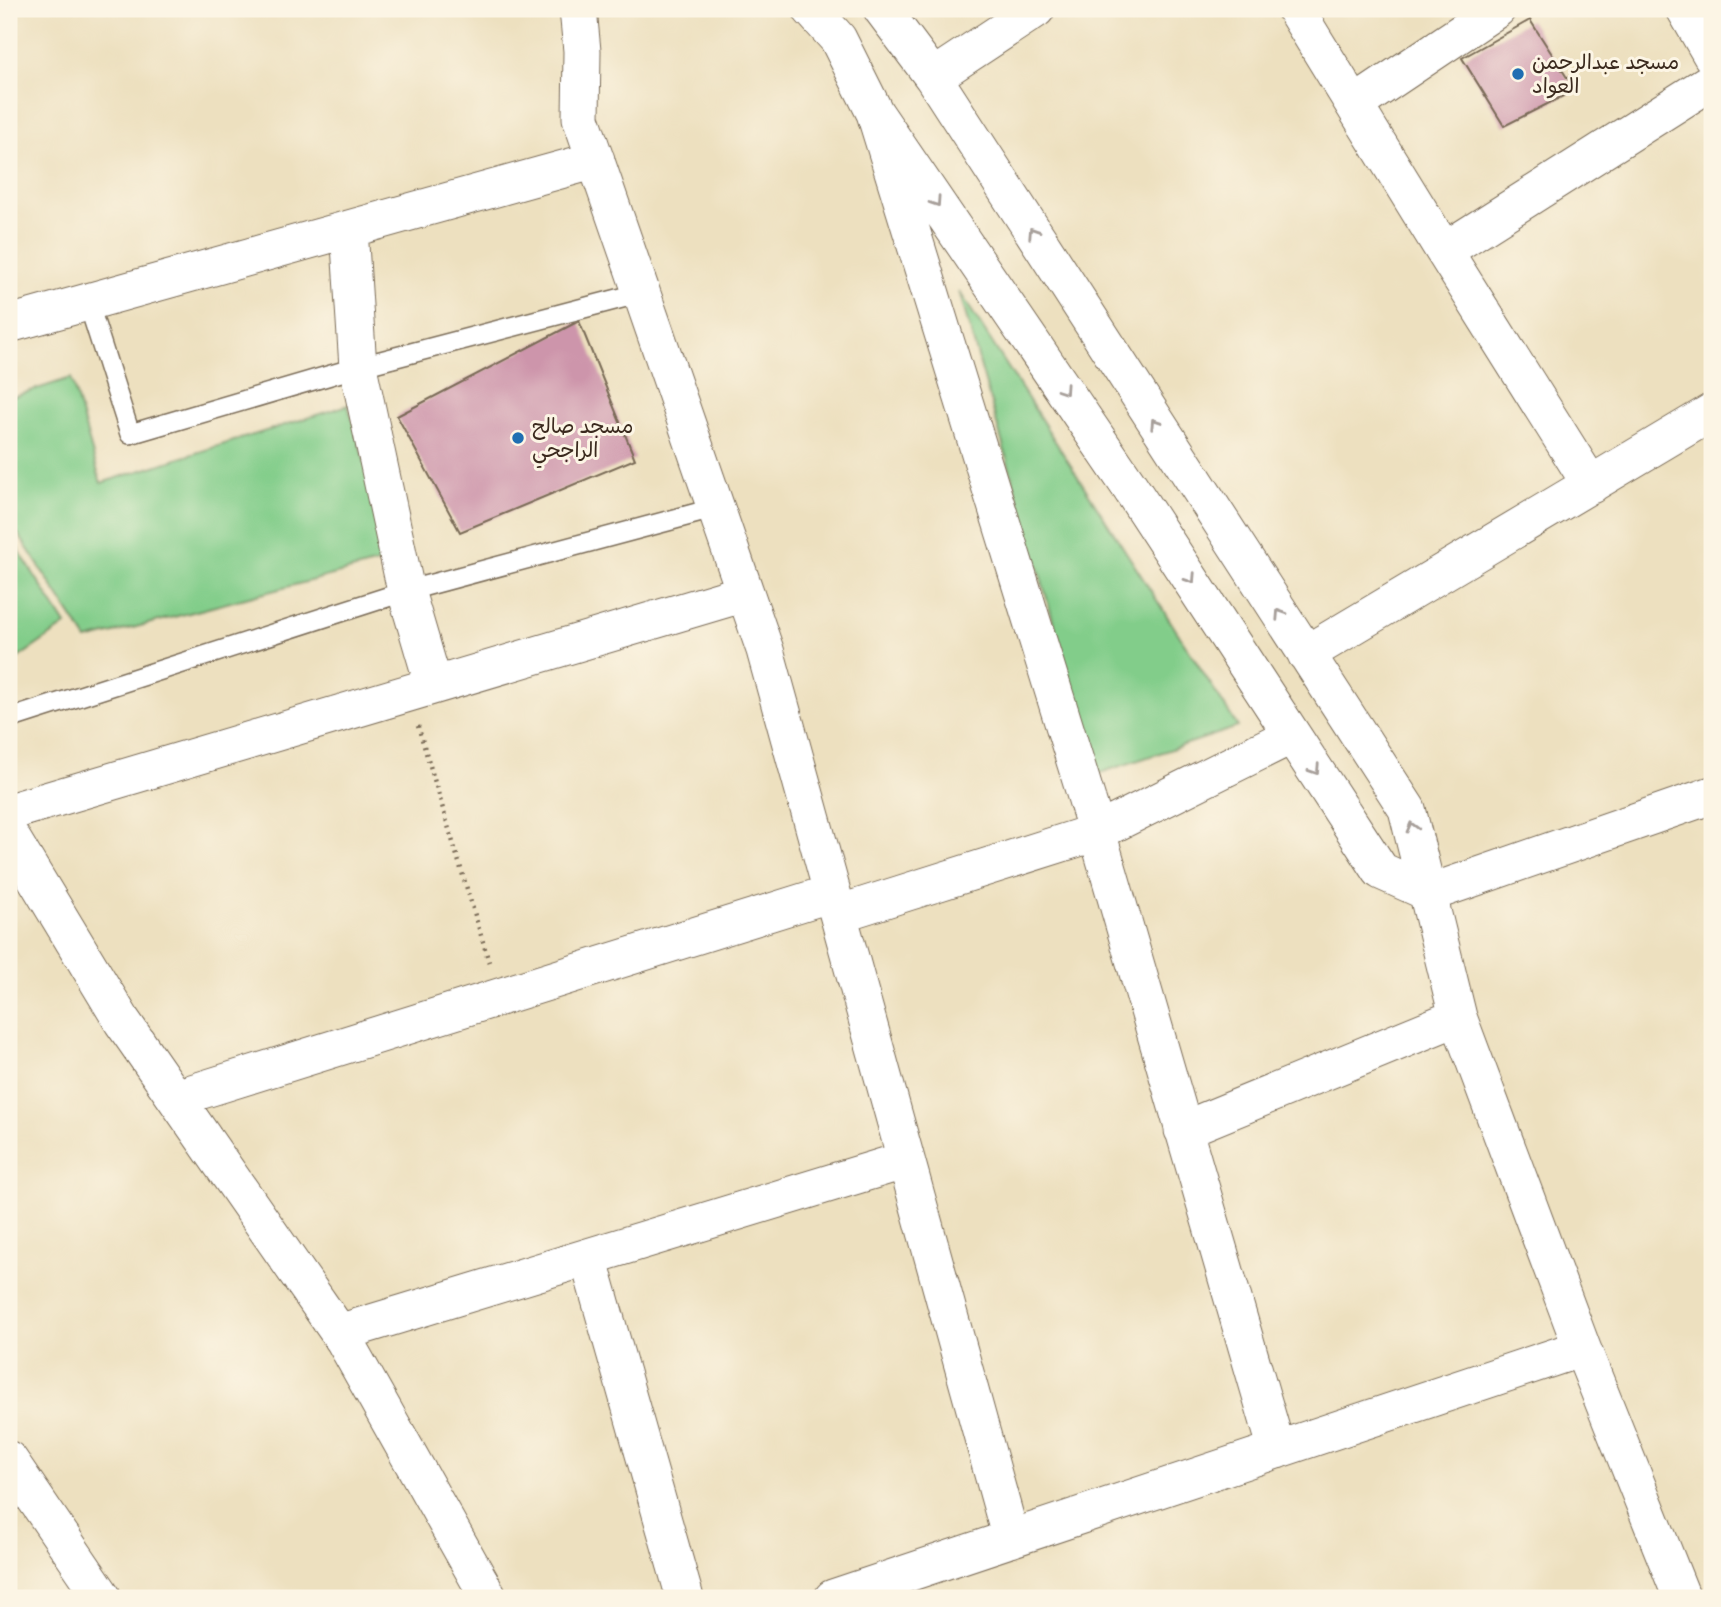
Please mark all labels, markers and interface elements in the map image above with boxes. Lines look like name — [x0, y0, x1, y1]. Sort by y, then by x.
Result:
place label: مسجد عبدالرحمن العواد — [1532, 48, 1679, 99]
marker: مسجد عبدالرحمن العواد — [1510, 66, 1526, 82]
one-way arrow — [928, 194, 940, 207]
one-way arrow — [1028, 227, 1041, 240]
one-way arrow — [1056, 382, 1068, 395]
place label: مسجد صالح الراجحي — [532, 412, 633, 469]
one-way arrow — [1151, 418, 1164, 431]
marker: مسجد صالح الراجحي — [510, 430, 526, 446]
one-way arrow — [1182, 572, 1195, 585]
one-way arrow — [1276, 609, 1288, 622]
one-way arrow — [1307, 762, 1319, 775]
one-way arrow — [1406, 822, 1420, 834]

